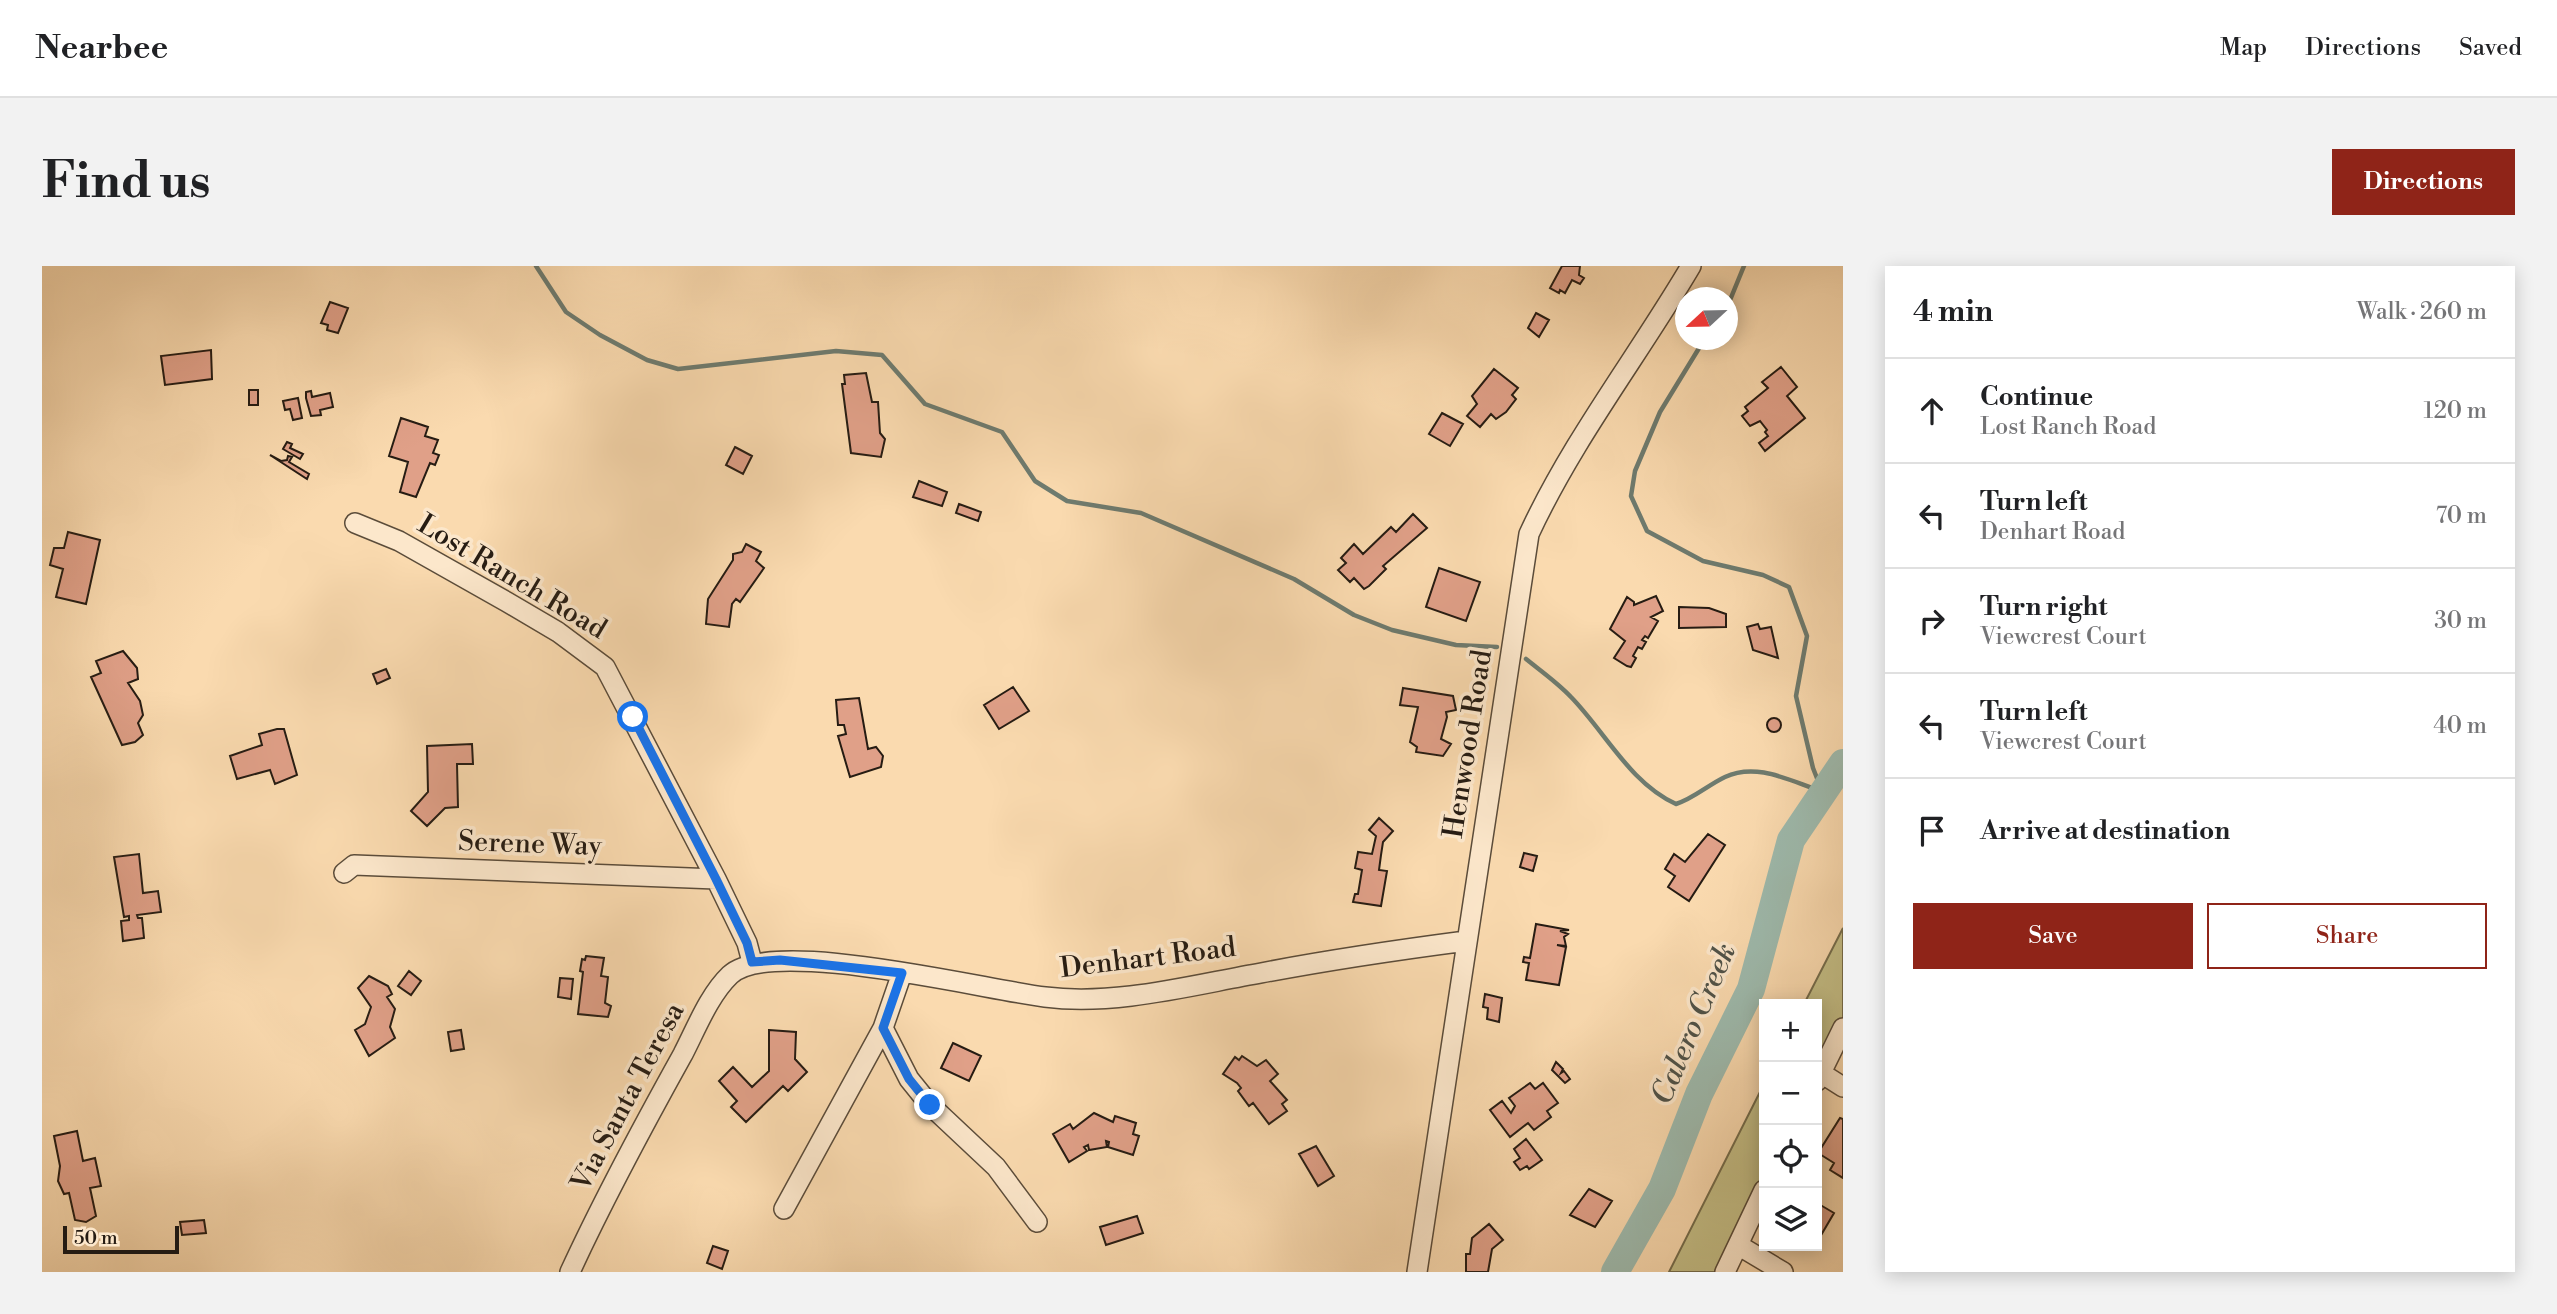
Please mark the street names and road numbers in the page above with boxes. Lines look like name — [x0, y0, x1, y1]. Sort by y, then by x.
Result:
street label: Lost Ranch Road — [411, 507, 613, 647]
street label: Henwood Road — [1436, 647, 1500, 841]
street label: Serene Way — [457, 824, 603, 864]
street label: Denhart Road — [1058, 930, 1238, 986]
street label: Via Santa Teresa — [563, 996, 693, 1198]

